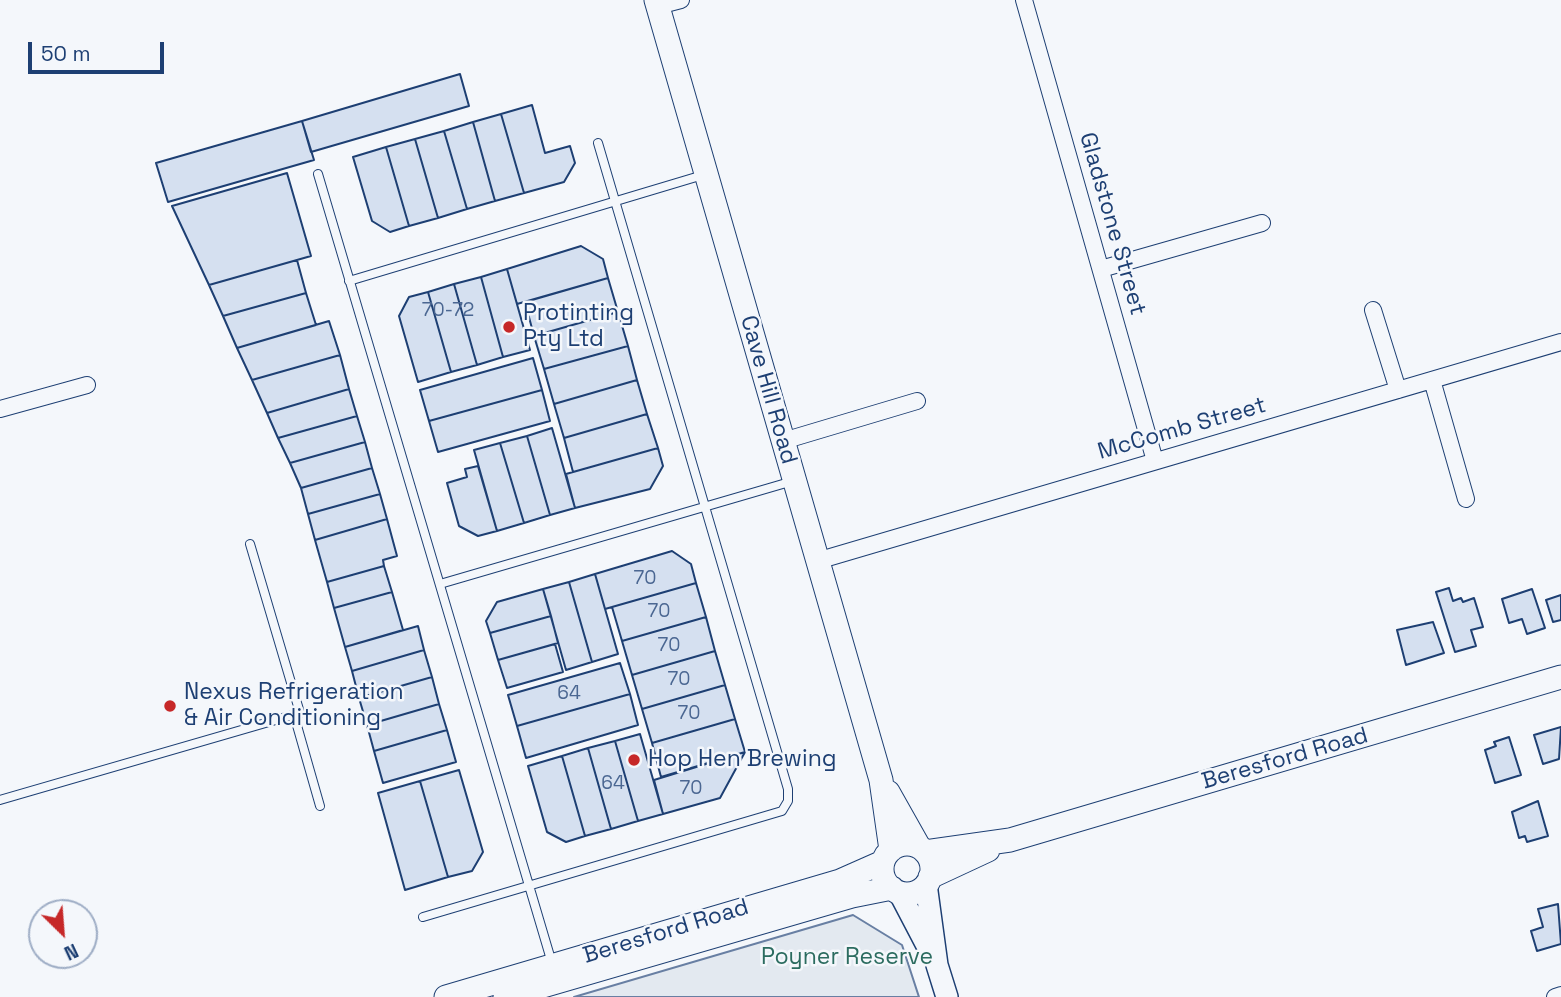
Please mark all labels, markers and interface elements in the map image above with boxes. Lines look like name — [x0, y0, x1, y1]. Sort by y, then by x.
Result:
scale bar — [32, 28, 168, 72]
text: 50 m — [41, 40, 91, 67]
street label: Gladstone Street — [1073, 129, 1151, 319]
house number: 70-72 — [422, 300, 474, 322]
place label: Protinting Pty Ltd — [523, 300, 634, 354]
street label: Cave Hill Road — [734, 313, 802, 467]
marker: Protinting Pty Ltd — [501, 319, 517, 335]
street label: McComb Street — [1095, 392, 1269, 466]
house number: 70 — [634, 568, 656, 590]
house number: 70 — [648, 601, 670, 623]
house number: 70 — [658, 635, 680, 657]
house number: 70 — [668, 669, 690, 691]
place label: Nexus Refrigeration & Air Conditioning — [184, 679, 404, 733]
house number: 64 — [557, 683, 581, 705]
marker: Nexus Refrigeration & Air Conditioning — [162, 698, 178, 714]
house number: 70 — [678, 703, 700, 725]
street label: Beresford Road — [1199, 722, 1371, 796]
place label: Hop Hen Brewing — [648, 746, 837, 774]
marker: Hop Hen Brewing — [626, 752, 642, 768]
house number: 64 — [601, 773, 625, 795]
house number: 70 — [680, 778, 702, 800]
street label: Beresford Road — [580, 894, 752, 970]
north arrow — [28, 899, 98, 969]
text: N — [60, 938, 82, 966]
park label: Poyner Reserve — [761, 944, 933, 972]

